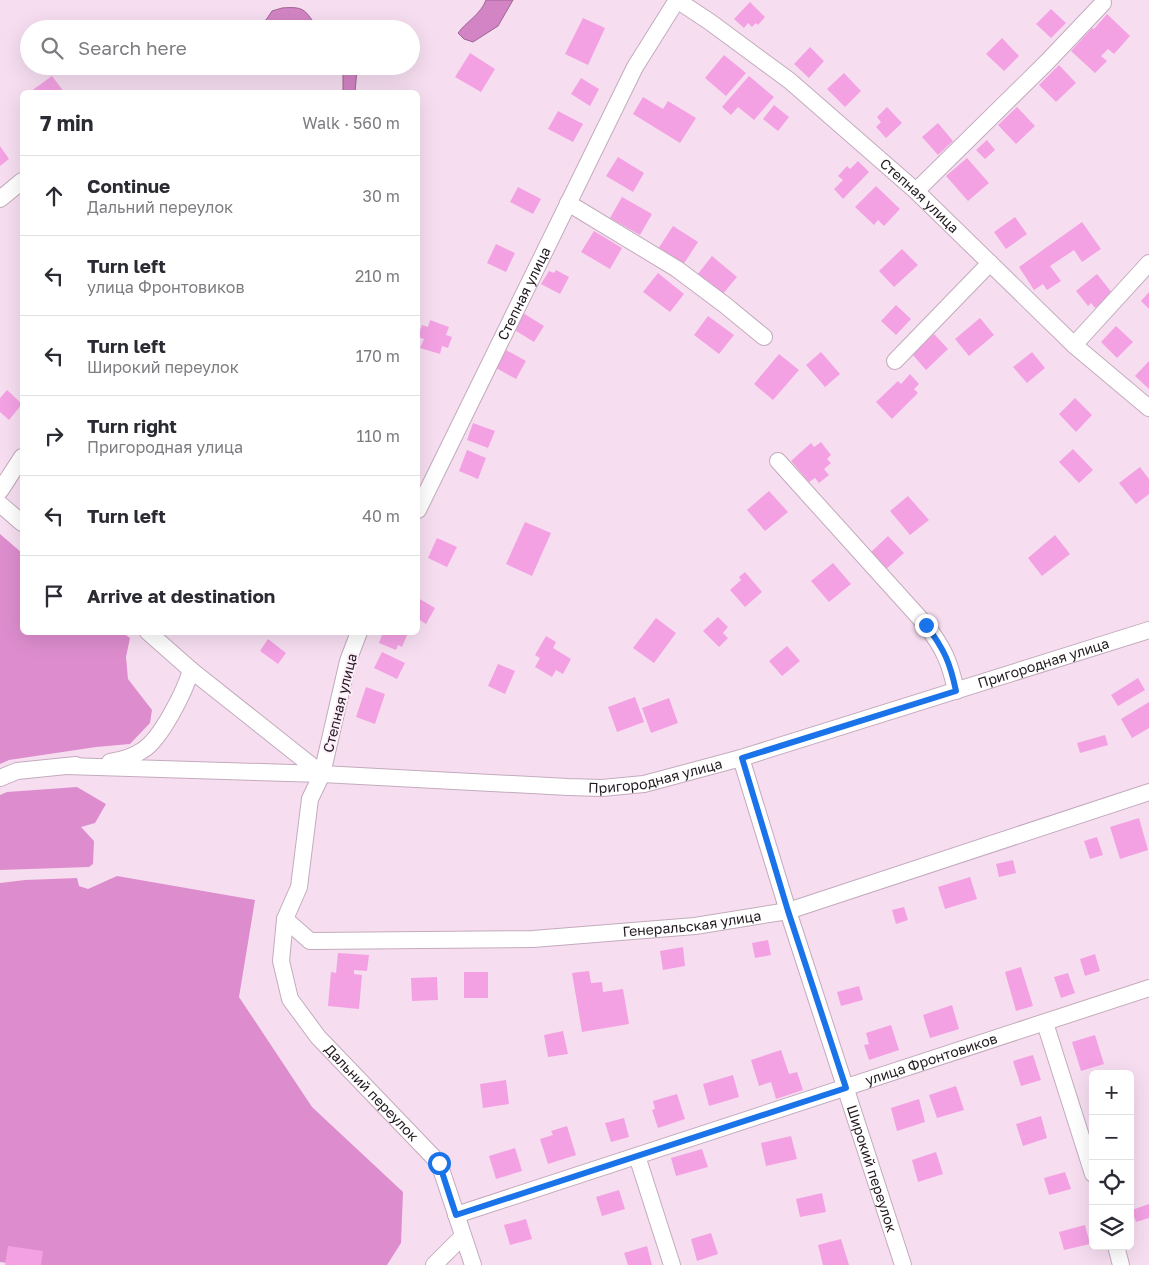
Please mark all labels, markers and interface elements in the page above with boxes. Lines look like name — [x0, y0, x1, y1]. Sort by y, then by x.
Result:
search box — [20, 20, 420, 75]
icon: search — [38, 34, 66, 62]
text: Search here — [78, 36, 187, 59]
text: 7 min — [40, 110, 94, 136]
text: Walk · 560 m — [302, 113, 400, 133]
street label: Степная улица — [877, 154, 963, 236]
text: Continue — [87, 174, 170, 197]
icon: ahead — [40, 182, 68, 210]
text: 30 m — [363, 186, 400, 206]
text: Дальний переулок — [87, 197, 233, 217]
street label: Степная улица — [494, 244, 554, 343]
text: Turn left — [87, 254, 166, 277]
icon: left — [40, 262, 68, 290]
text: 210 m — [355, 266, 400, 286]
text: улица Фронтовиков — [87, 277, 244, 297]
text: Turn left — [87, 334, 166, 357]
icon: left — [40, 342, 68, 370]
text: 170 m — [356, 346, 400, 366]
text: Широкий переулок — [87, 357, 239, 377]
text: Turn right — [87, 414, 177, 437]
icon: right — [40, 422, 68, 450]
text: 110 m — [356, 426, 400, 446]
text: Пригородная улица — [87, 437, 243, 457]
icon: left — [40, 502, 68, 530]
text: Turn left — [87, 504, 166, 527]
text: 40 m — [362, 506, 400, 526]
icon: arrive — [40, 582, 68, 610]
text: Arrive at destination — [87, 584, 275, 607]
route end — [915, 614, 938, 637]
street label: Пригородная улица — [975, 634, 1111, 691]
street label: Степная улица — [319, 651, 360, 754]
street label: Пригородная улица — [588, 754, 724, 796]
street label: Генеральская улица — [622, 906, 762, 940]
street label: улица Фронтовиков — [863, 1029, 999, 1088]
street label: Дальний переулок — [321, 1040, 422, 1144]
map controls — [1089, 1070, 1134, 1250]
button: + — [1089, 1070, 1134, 1115]
street label: Широкий переулок — [844, 1103, 901, 1234]
button: − — [1089, 1115, 1134, 1160]
route start — [428, 1152, 451, 1175]
button: locate — [1089, 1160, 1134, 1205]
button: layers — [1089, 1205, 1134, 1250]

